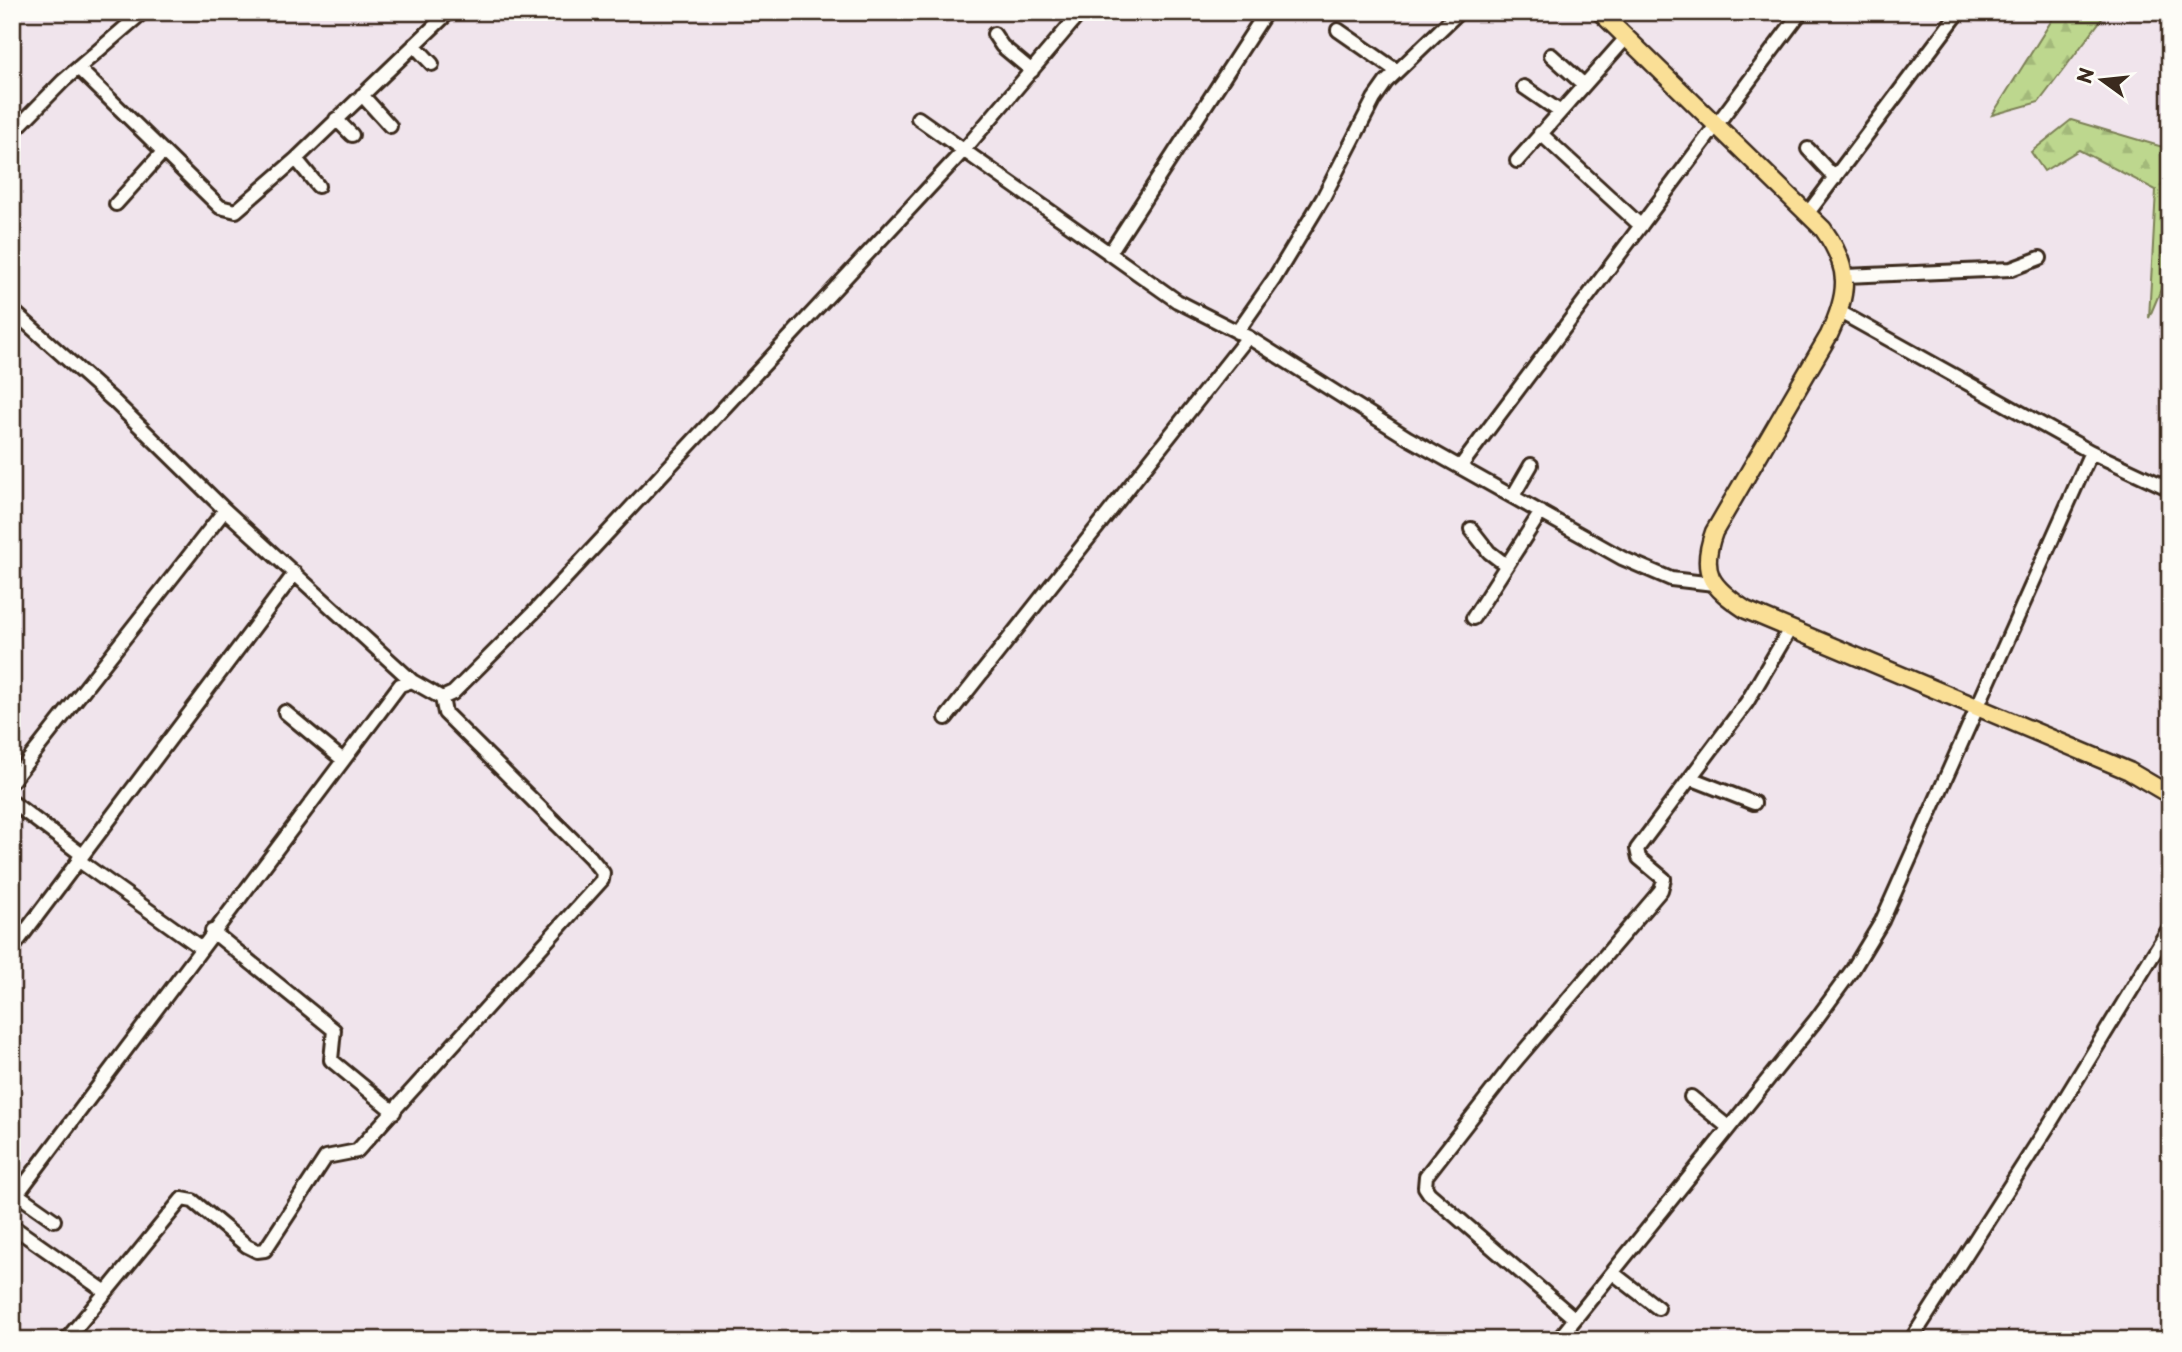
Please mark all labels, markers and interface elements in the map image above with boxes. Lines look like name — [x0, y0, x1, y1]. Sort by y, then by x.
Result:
north arrow — [2066, 46, 2136, 116]
text: N — [2069, 64, 2100, 86]

